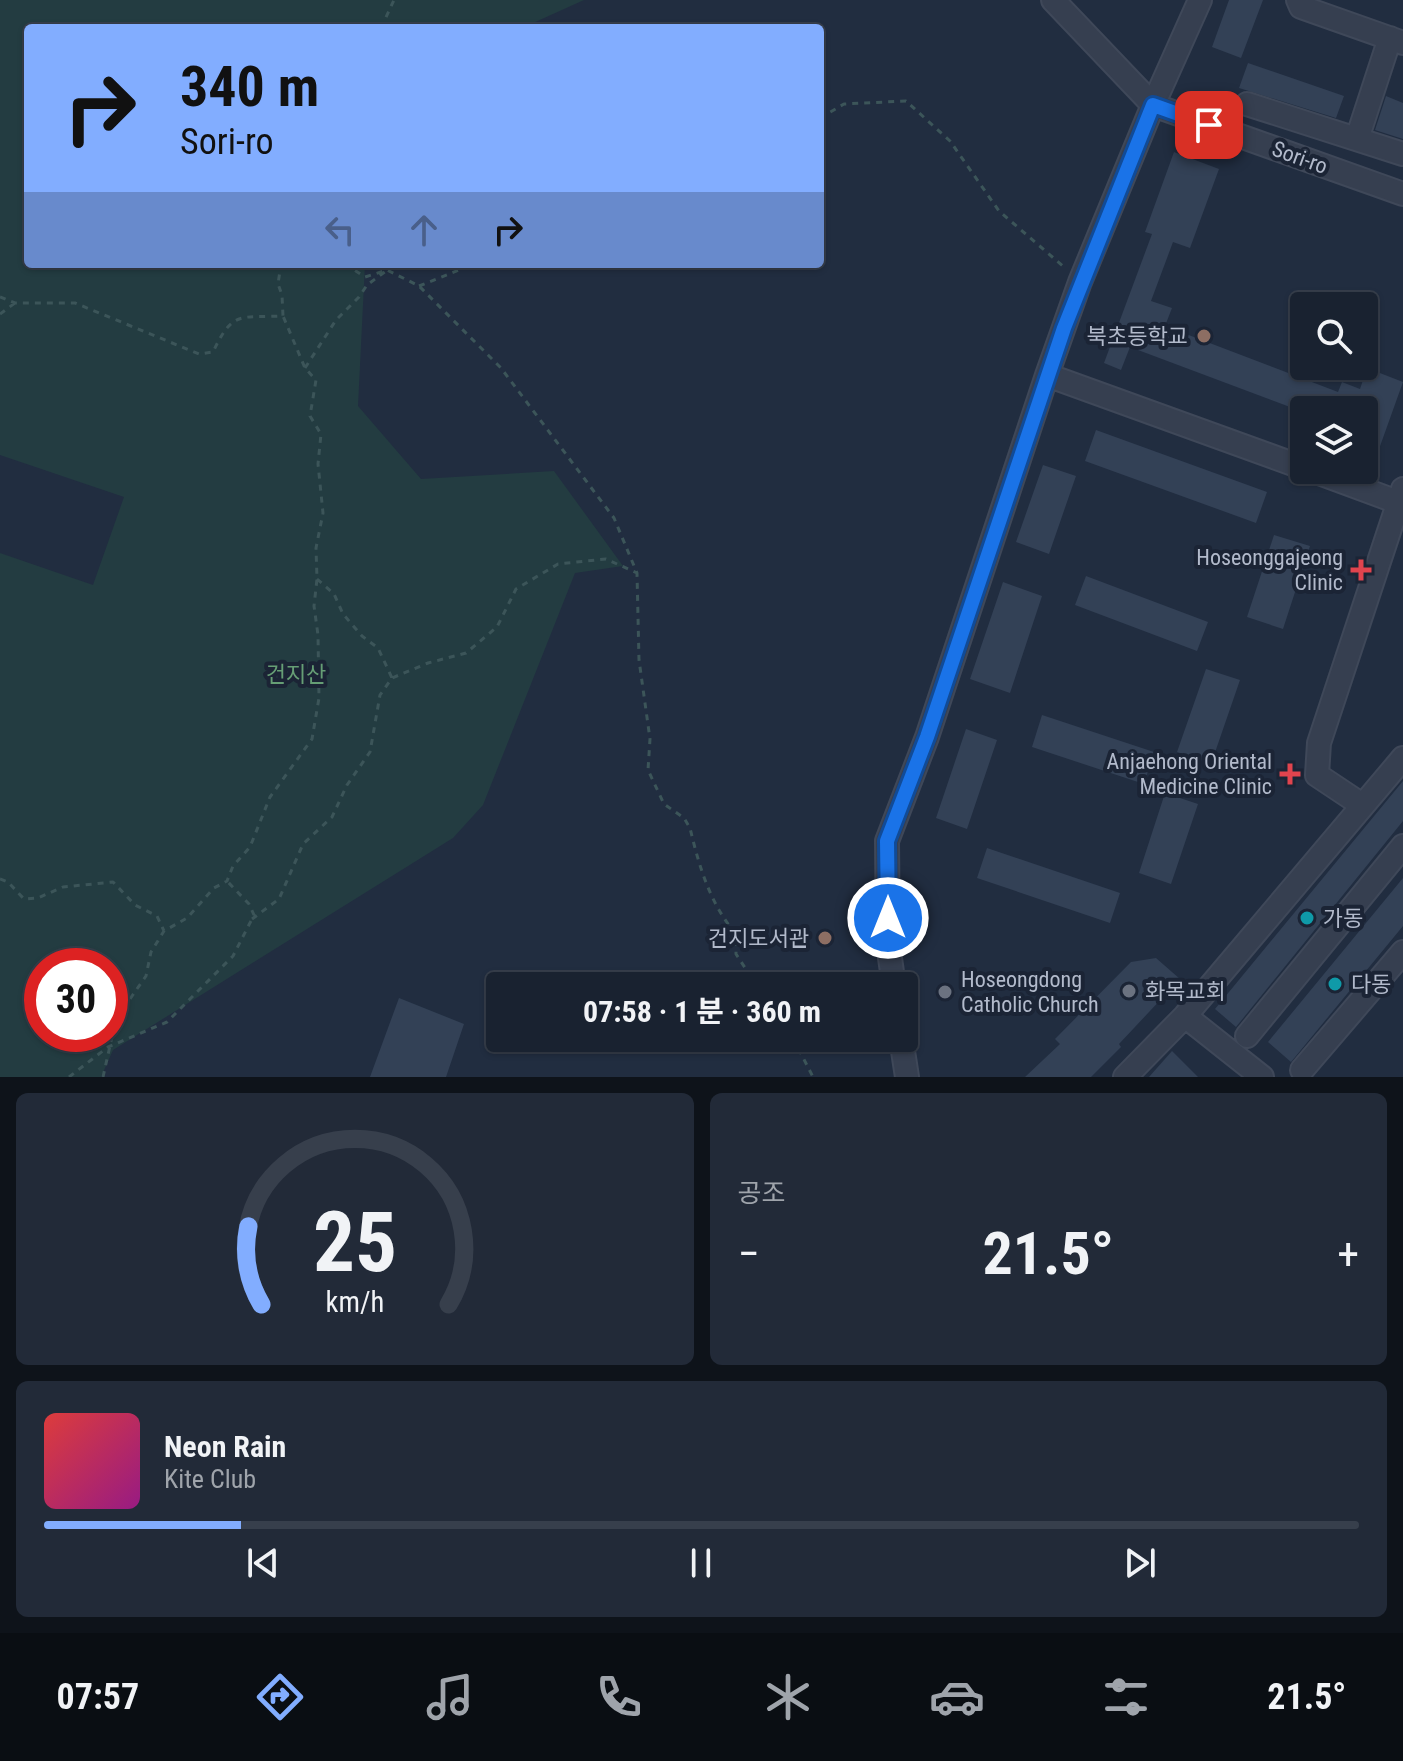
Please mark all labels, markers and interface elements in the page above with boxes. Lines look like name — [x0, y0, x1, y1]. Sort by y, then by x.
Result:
text: 340 m — [180, 54, 319, 120]
icon: right — [48, 56, 152, 160]
pin — [1175, 91, 1243, 159]
icon: arrive — [1187, 103, 1231, 147]
text: Sori-ro — [180, 121, 274, 163]
street label: Sori-ro — [1269, 136, 1331, 179]
icon: left — [318, 208, 362, 252]
icon: ahead — [402, 208, 446, 252]
icon: right — [486, 208, 530, 252]
map controls — [1290, 292, 1378, 484]
button: search — [1290, 292, 1378, 380]
place label: 북초등학교 — [1087, 324, 1188, 349]
marker: 북초등학교 — [1195, 327, 1213, 345]
button: layers — [1290, 396, 1378, 484]
place label: Hoseonggajeong Clinic — [1196, 545, 1343, 595]
marker: Hoseonggajeong Clinic — [1350, 559, 1372, 581]
park label: 건지산 — [266, 662, 326, 687]
place label: Anjaehong Oriental Medicine Clinic — [1107, 749, 1272, 799]
marker: Anjaehong Oriental Medicine Clinic — [1279, 763, 1301, 785]
position arrow — [846, 876, 930, 960]
place label: 가동 — [1323, 906, 1363, 931]
marker: 가동 — [1298, 909, 1316, 927]
place label: 건지도서관 — [708, 926, 809, 951]
marker: 건지도서관 — [816, 929, 834, 947]
speed limit sign: 30 — [24, 948, 128, 1052]
place label: Hoseongdong Catholic Church — [961, 967, 1099, 1017]
place label: 다동 — [1351, 972, 1391, 997]
marker: 다동 — [1326, 975, 1344, 993]
place label: 화목교회 — [1145, 979, 1226, 1004]
marker: 화목교회 — [1120, 982, 1138, 1000]
marker: Hoseongdong Catholic Church — [936, 983, 954, 1001]
text: 07:58 · 1 분 · 360 m — [583, 994, 821, 1029]
text: 공조 — [738, 1178, 785, 1208]
text: 25 — [313, 1194, 397, 1291]
text: 21.5° — [982, 1218, 1114, 1289]
text: − — [738, 1228, 760, 1280]
text: + — [1337, 1228, 1359, 1280]
text: km/h — [325, 1285, 384, 1319]
text: Neon Rain — [164, 1429, 286, 1464]
text: Kite Club — [164, 1464, 256, 1494]
icon: previous — [241, 1541, 285, 1585]
icon: pause — [679, 1541, 723, 1585]
icon: next — [1118, 1541, 1162, 1585]
icon: directions — [252, 1669, 308, 1725]
icon: music — [422, 1669, 478, 1725]
icon: phone — [591, 1669, 647, 1725]
icon: climate — [760, 1669, 816, 1725]
icon: car — [929, 1669, 985, 1725]
icon: filters — [1098, 1669, 1154, 1725]
text: 07:57 — [57, 1676, 139, 1718]
text: 21.5° — [1267, 1676, 1346, 1718]

